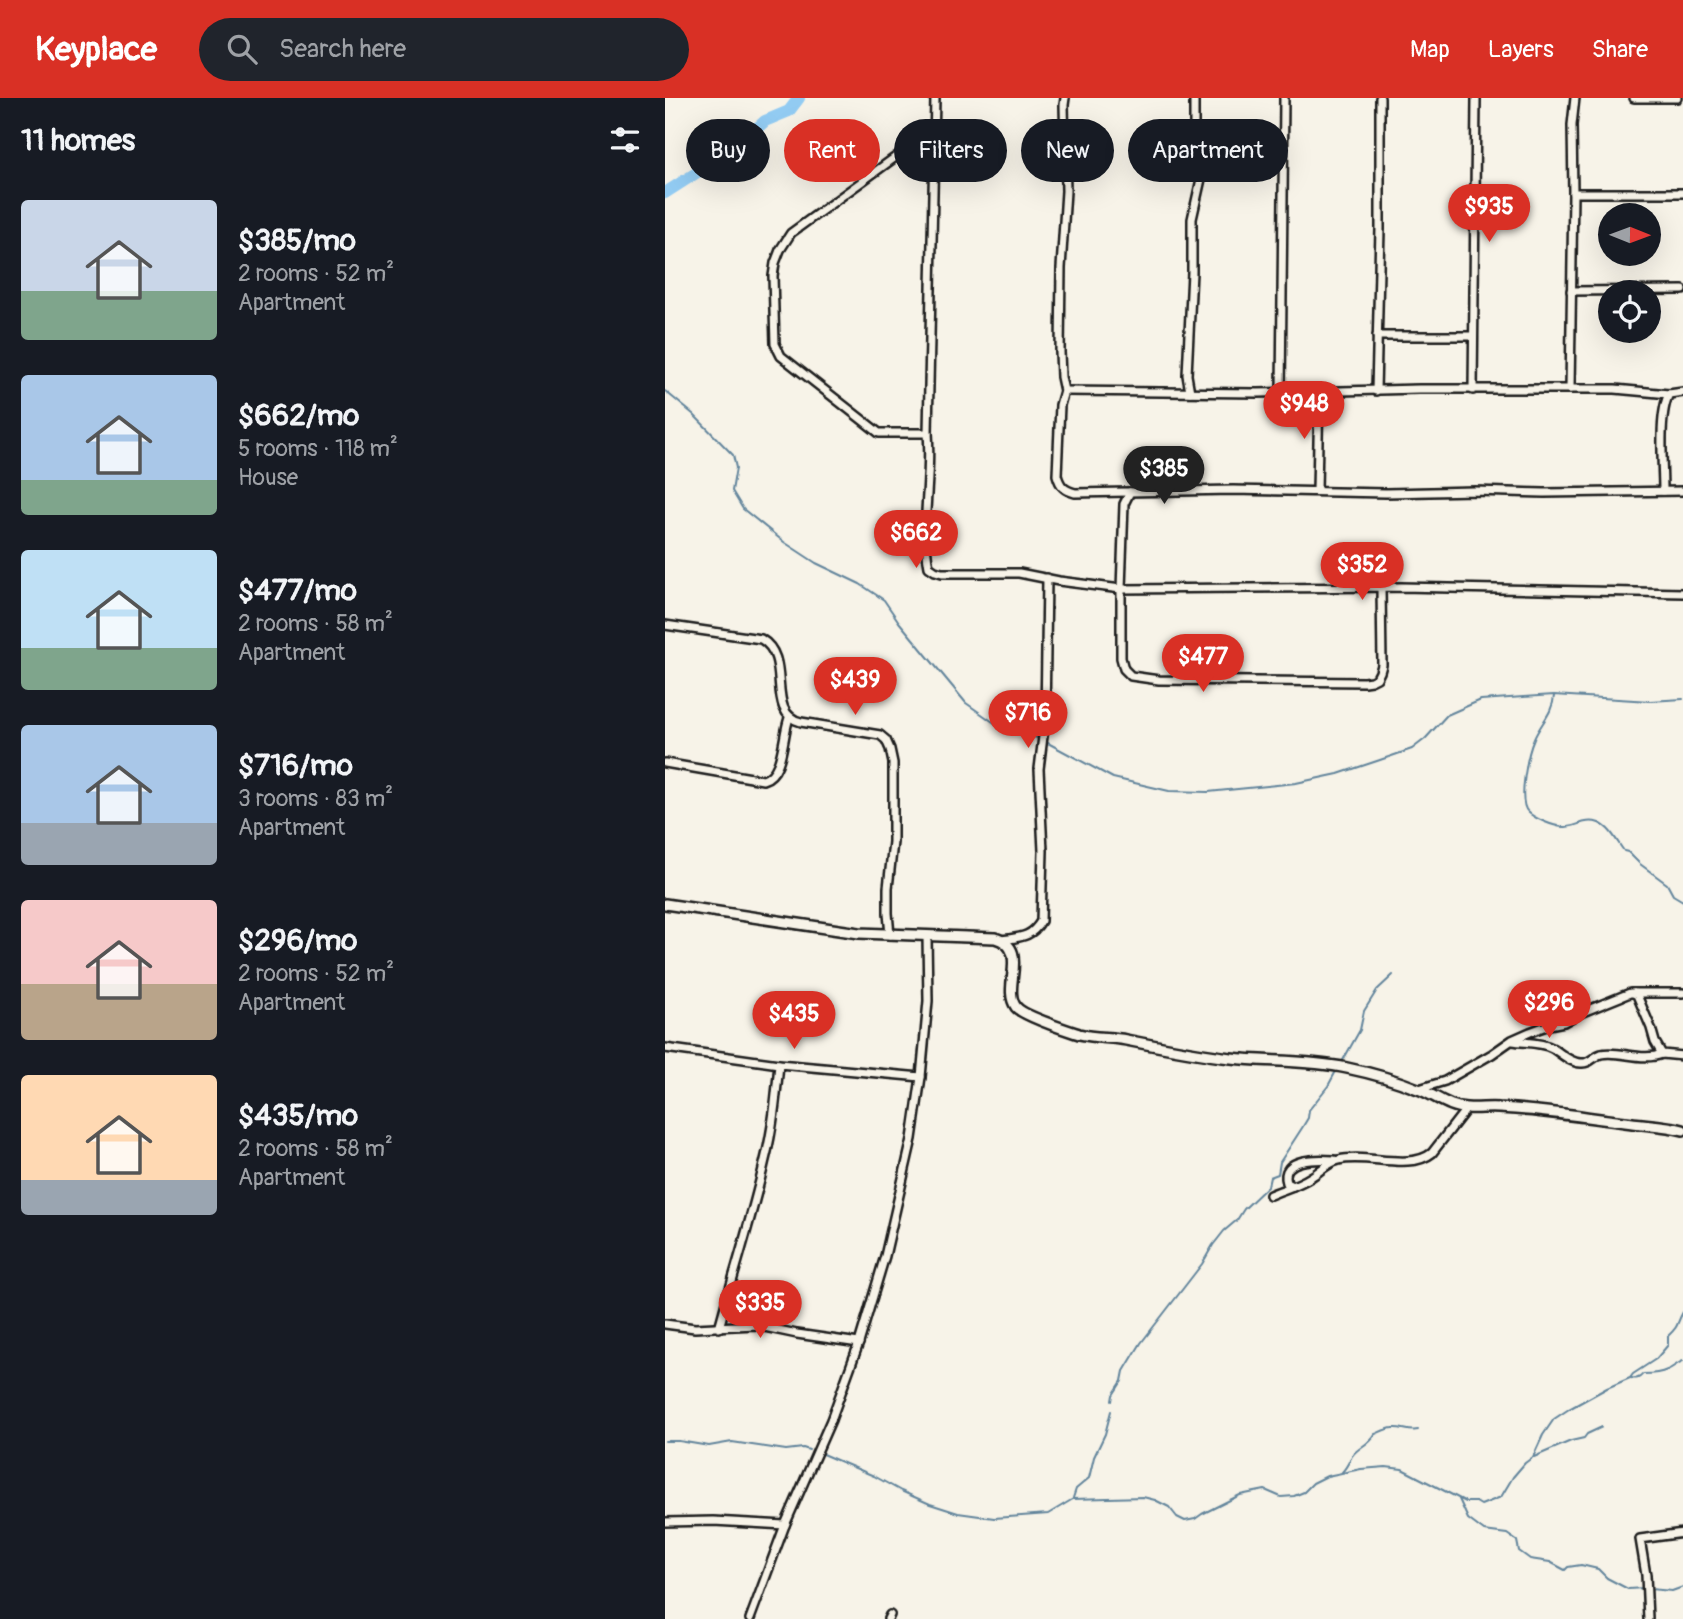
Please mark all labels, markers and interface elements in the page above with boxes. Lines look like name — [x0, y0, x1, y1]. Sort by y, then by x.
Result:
search box — [199, 18, 689, 81]
text: Keyplace — [35, 29, 157, 70]
icon: search — [223, 30, 261, 68]
text: Search here — [279, 33, 406, 65]
text: Map — [1410, 35, 1450, 64]
text: Layers — [1488, 35, 1554, 64]
text: Share — [1592, 35, 1648, 64]
chip: Buy — [686, 119, 770, 182]
chip: Rent — [784, 119, 880, 182]
chip: Filters — [894, 119, 1007, 182]
chip: New — [1021, 119, 1114, 182]
chip: Apartment — [1128, 119, 1288, 182]
icon: filters — [606, 121, 644, 159]
text: 11 homes — [21, 122, 135, 159]
pin: $935 — [1448, 184, 1530, 244]
text: $935 — [1464, 192, 1514, 221]
north arrow — [1598, 203, 1661, 266]
map controls — [1598, 203, 1661, 343]
text: $385/mo — [238, 222, 356, 259]
icon: home — [77, 228, 161, 312]
text: 2 rooms · 52 m² — [238, 259, 394, 288]
button: locate — [1598, 280, 1661, 343]
text: Apartment — [238, 288, 345, 317]
pin: $948 — [1263, 382, 1345, 441]
text: $948 — [1279, 389, 1329, 418]
text: $662/mo — [238, 397, 359, 434]
icon: home — [77, 403, 161, 487]
text: 5 rooms · 118 m² — [238, 434, 398, 463]
pin: $385 — [1123, 446, 1205, 506]
text: $385 — [1139, 454, 1189, 483]
text: House — [238, 463, 298, 492]
pin: $662 — [875, 510, 957, 570]
text: $662 — [890, 518, 942, 547]
pin: $352 — [1321, 542, 1403, 602]
text: $352 — [1337, 550, 1387, 579]
text: $477/mo — [238, 572, 357, 609]
icon: home — [77, 578, 161, 662]
text: 2 rooms · 58 m² — [238, 609, 393, 638]
pin: $477 — [1162, 634, 1244, 694]
text: Apartment — [238, 638, 345, 667]
text: $477 — [1178, 642, 1228, 671]
pin: $439 — [814, 658, 896, 717]
text: $439 — [830, 665, 880, 694]
pin: $716 — [987, 690, 1069, 750]
text: $716 — [1004, 698, 1052, 727]
text: $716/mo — [238, 747, 353, 784]
icon: home — [77, 753, 161, 837]
text: 3 rooms · 83 m² — [238, 784, 393, 813]
text: Apartment — [238, 813, 345, 842]
text: $296/mo — [238, 922, 357, 959]
icon: home — [77, 928, 161, 1012]
text: 2 rooms · 52 m² — [238, 959, 394, 988]
pin: $296 — [1508, 981, 1590, 1040]
text: Apartment — [238, 988, 345, 1017]
text: $296 — [1524, 988, 1574, 1017]
pin: $435 — [753, 992, 835, 1051]
text: $435 — [768, 999, 820, 1028]
text: $435/mo — [238, 1097, 358, 1134]
icon: home — [77, 1103, 161, 1187]
text: 2 rooms · 58 m² — [238, 1134, 393, 1163]
text: Apartment — [238, 1163, 345, 1192]
pin: $335 — [719, 1280, 801, 1340]
text: $335 — [735, 1288, 785, 1317]

